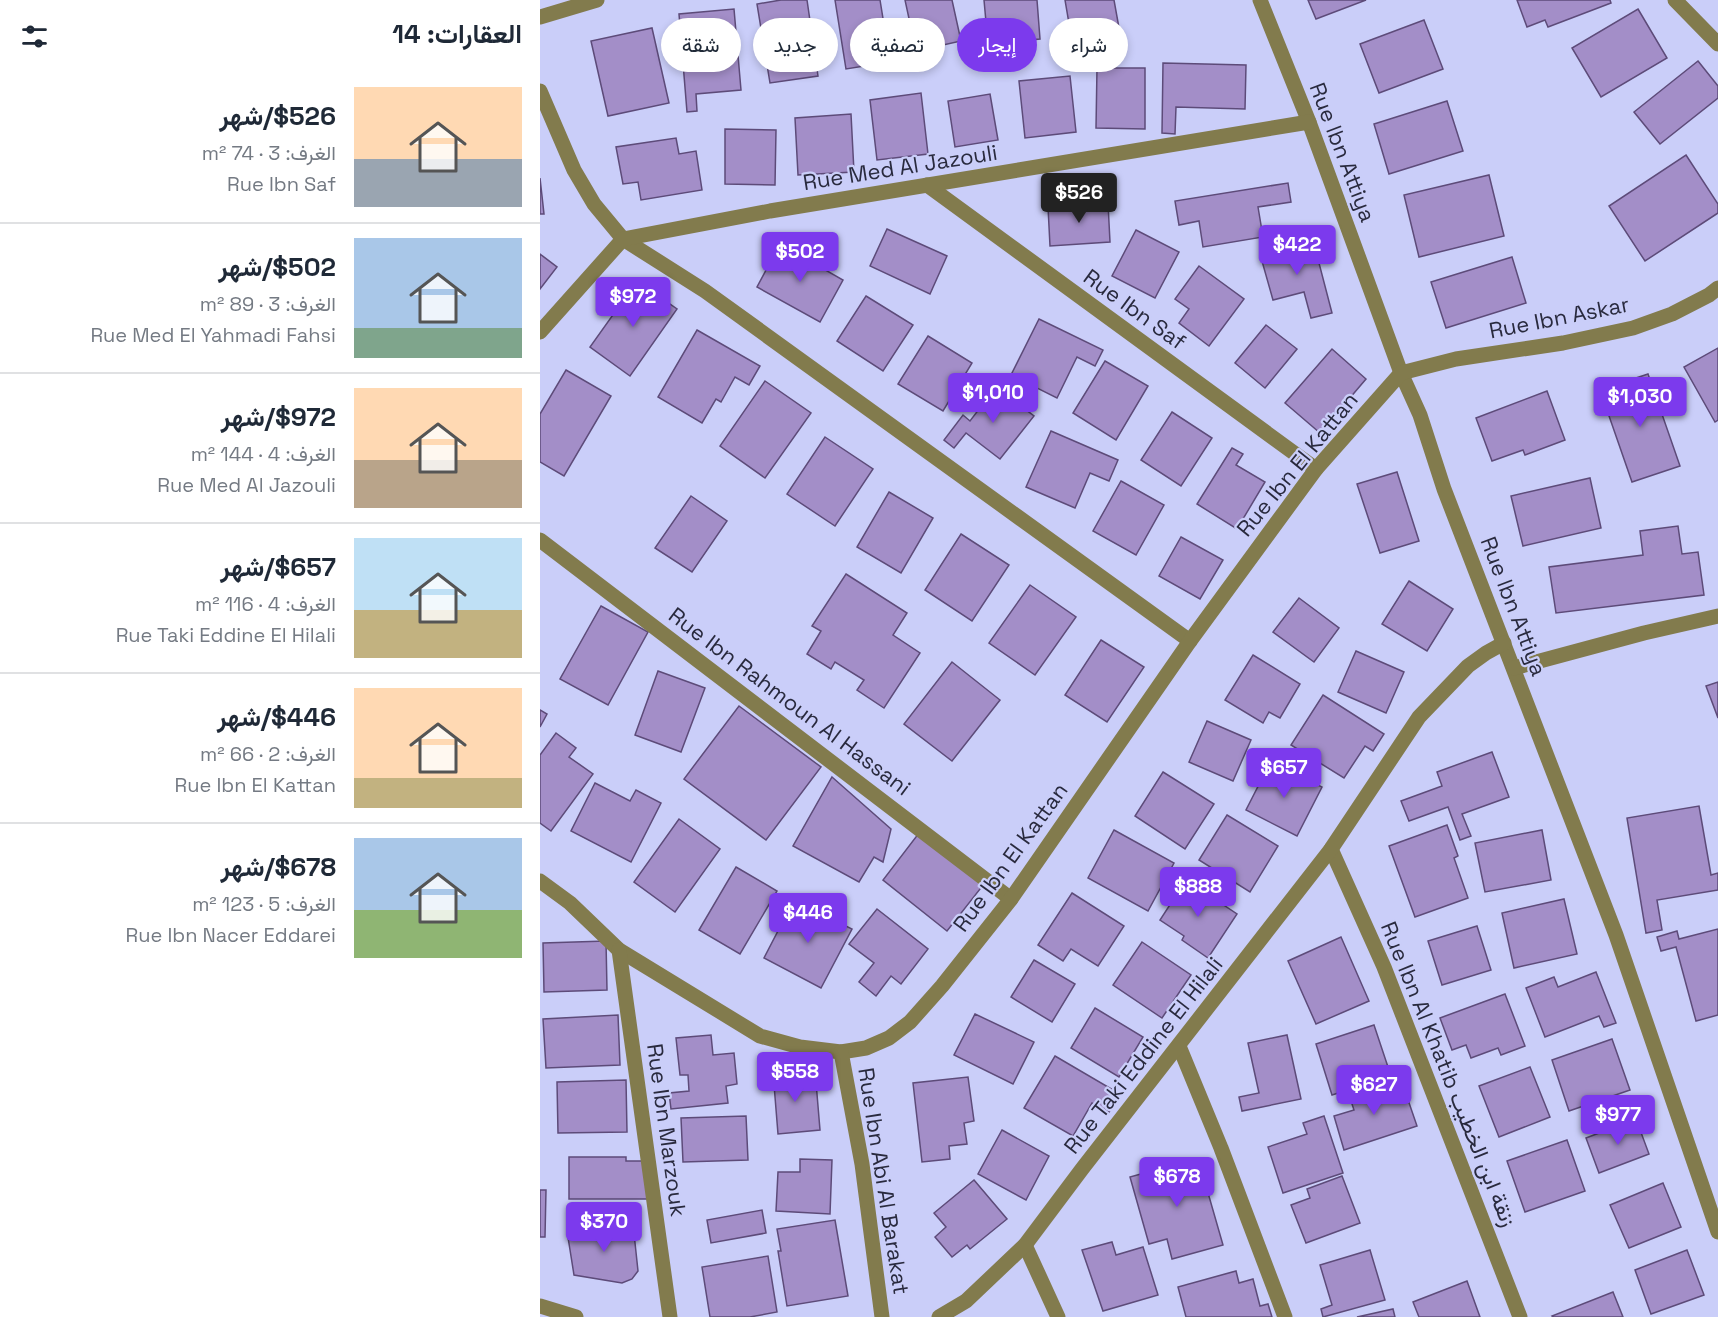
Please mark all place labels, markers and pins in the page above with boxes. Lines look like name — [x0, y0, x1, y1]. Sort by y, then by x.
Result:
pin: $526 — [1043, 173, 1115, 224]
pin: $422 — [1261, 225, 1333, 276]
pin: $502 — [764, 232, 836, 283]
pin: $972 — [597, 277, 669, 328]
pin: $1,010 — [944, 373, 1042, 424]
pin: $1,030 — [1591, 377, 1689, 428]
pin: $657 — [1248, 748, 1320, 799]
pin: $888 — [1162, 867, 1234, 918]
pin: $446 — [772, 893, 844, 944]
pin: $558 — [759, 1052, 831, 1103]
pin: $627 — [1338, 1065, 1410, 1116]
pin: $977 — [1582, 1095, 1654, 1146]
pin: $678 — [1141, 1157, 1213, 1208]
pin: $370 — [568, 1202, 640, 1253]

